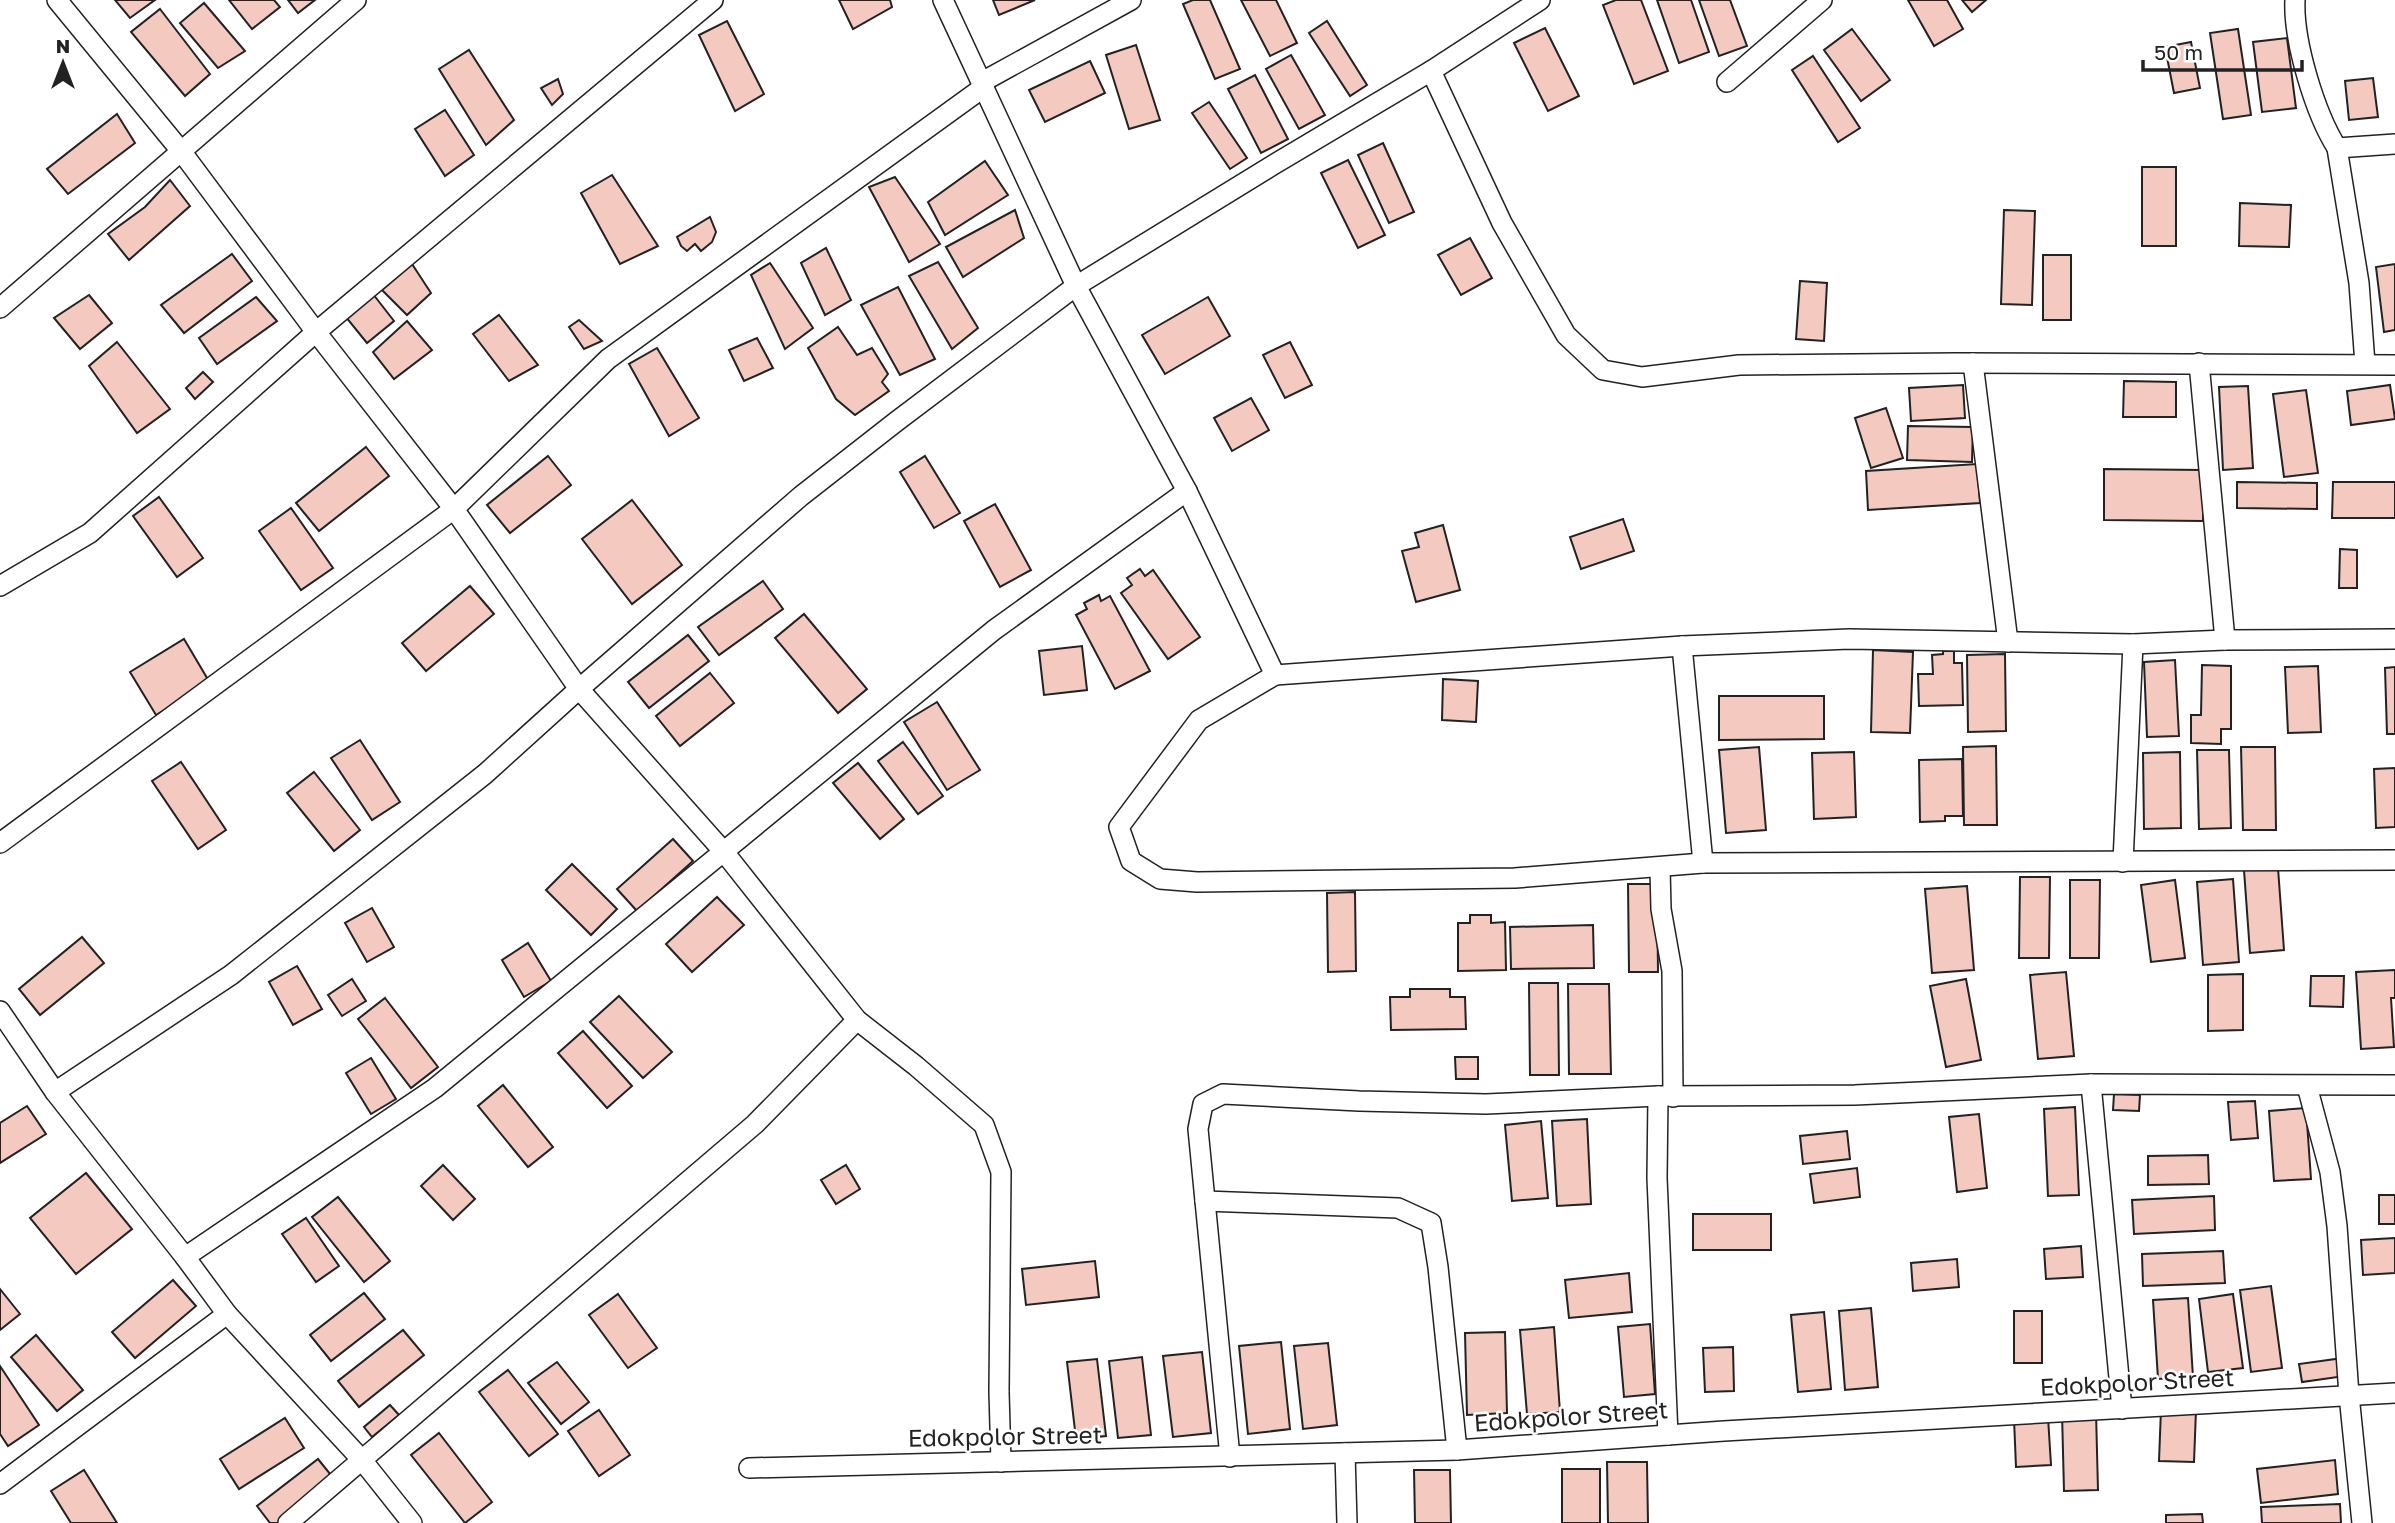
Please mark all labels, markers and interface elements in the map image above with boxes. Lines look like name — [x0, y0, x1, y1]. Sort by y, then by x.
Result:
north arrow — [28, 28, 98, 98]
scale bar — [2143, 28, 2302, 72]
text: N — [56, 34, 70, 57]
text: 50 m — [2154, 39, 2203, 65]
street label: Edokpolor Street — [2039, 1362, 2235, 1401]
street label: Edokpolor Street — [1473, 1394, 1669, 1437]
street label: Edokpolor Street — [907, 1419, 1102, 1452]

